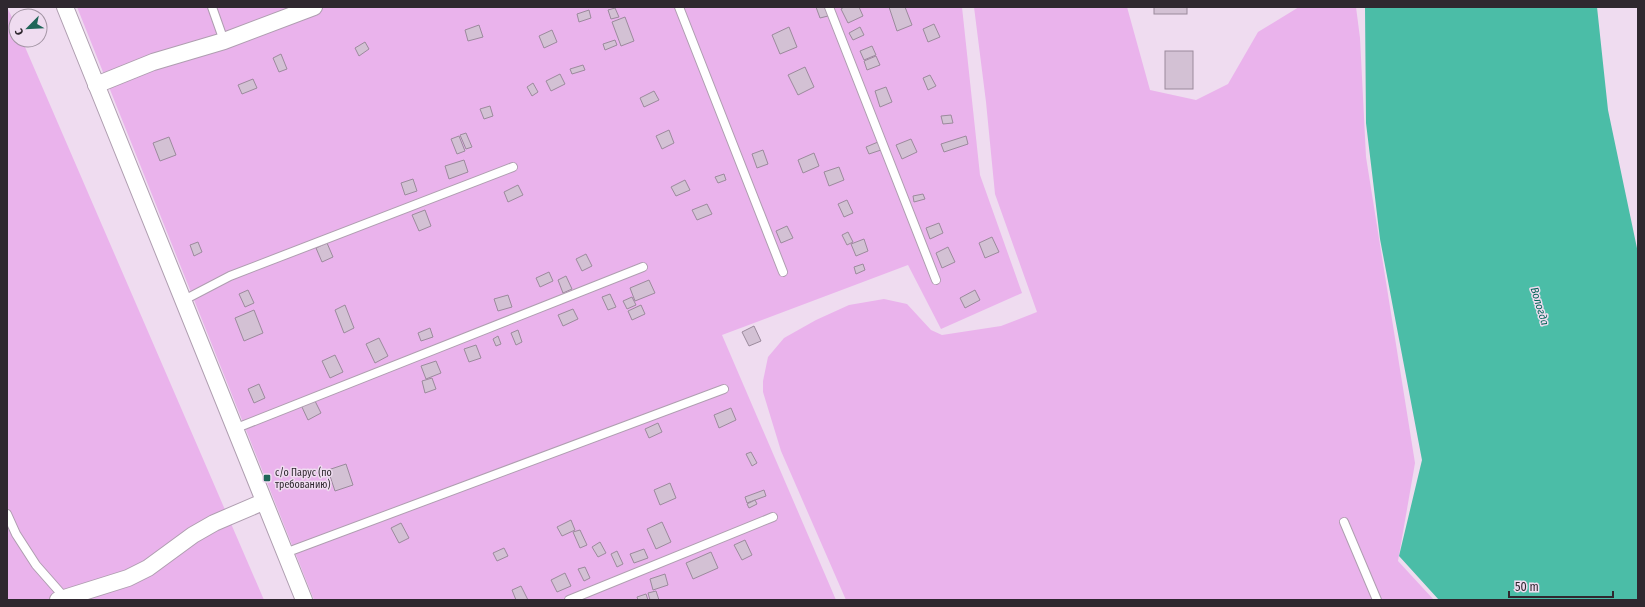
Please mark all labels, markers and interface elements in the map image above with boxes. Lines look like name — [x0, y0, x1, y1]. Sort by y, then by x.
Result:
north arrow — [8, 8, 48, 48]
text: С — [12, 26, 26, 37]
water label: Вологда — [1528, 286, 1552, 327]
place label: с/о Парус (по требованию) — [275, 466, 332, 491]
marker: с/о Парус (по требованию) — [262, 473, 272, 483]
scale bar — [1509, 573, 1613, 599]
text: 50 m — [1515, 580, 1539, 594]

